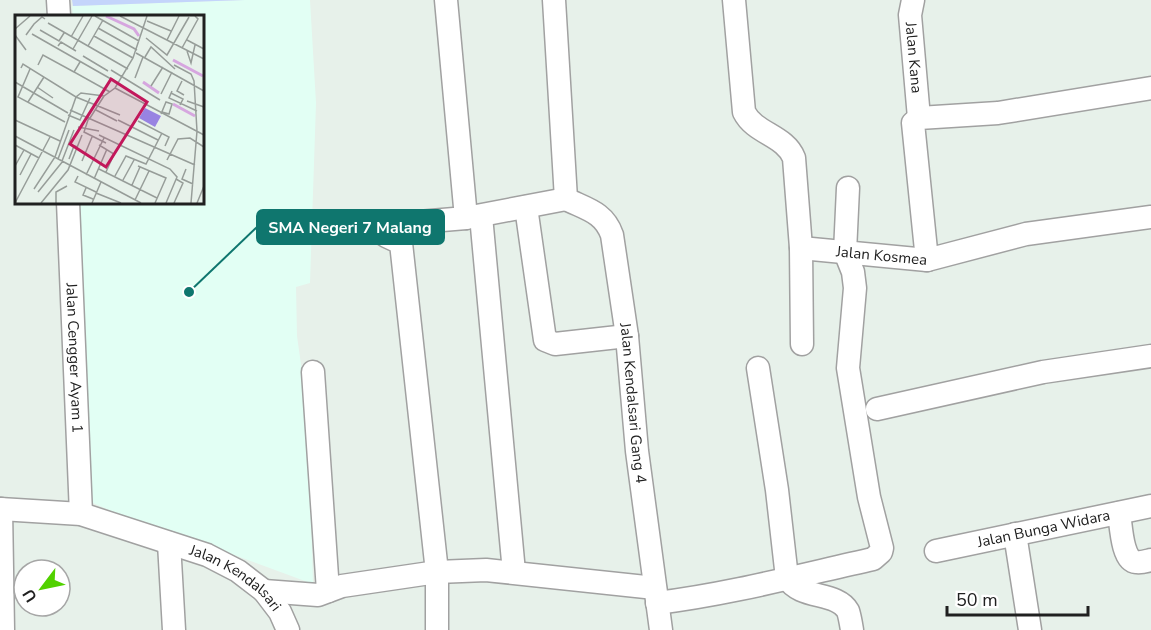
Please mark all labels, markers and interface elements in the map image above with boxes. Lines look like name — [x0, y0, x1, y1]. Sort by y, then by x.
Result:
inset map — [15, 15, 204, 204]
street label: Jalan Kana — [901, 20, 927, 94]
callout: SMA Negeri 7 Malang — [257, 210, 444, 244]
text: SMA Negeri 7 Malang — [268, 217, 432, 239]
street label: Jalan Kosmea — [834, 241, 928, 270]
street label: Jalan Cengger Ayam 1 — [61, 281, 88, 433]
street label: Jalan Kendalsari Gang 4 — [615, 320, 651, 485]
street label: Jalan Bunga Widara — [974, 505, 1112, 552]
street label: Jalan Kendalsari — [186, 540, 286, 615]
north arrow — [12, 558, 72, 618]
scale bar — [947, 579, 1088, 617]
text: U — [18, 585, 43, 606]
text: 50 m — [956, 588, 998, 612]

